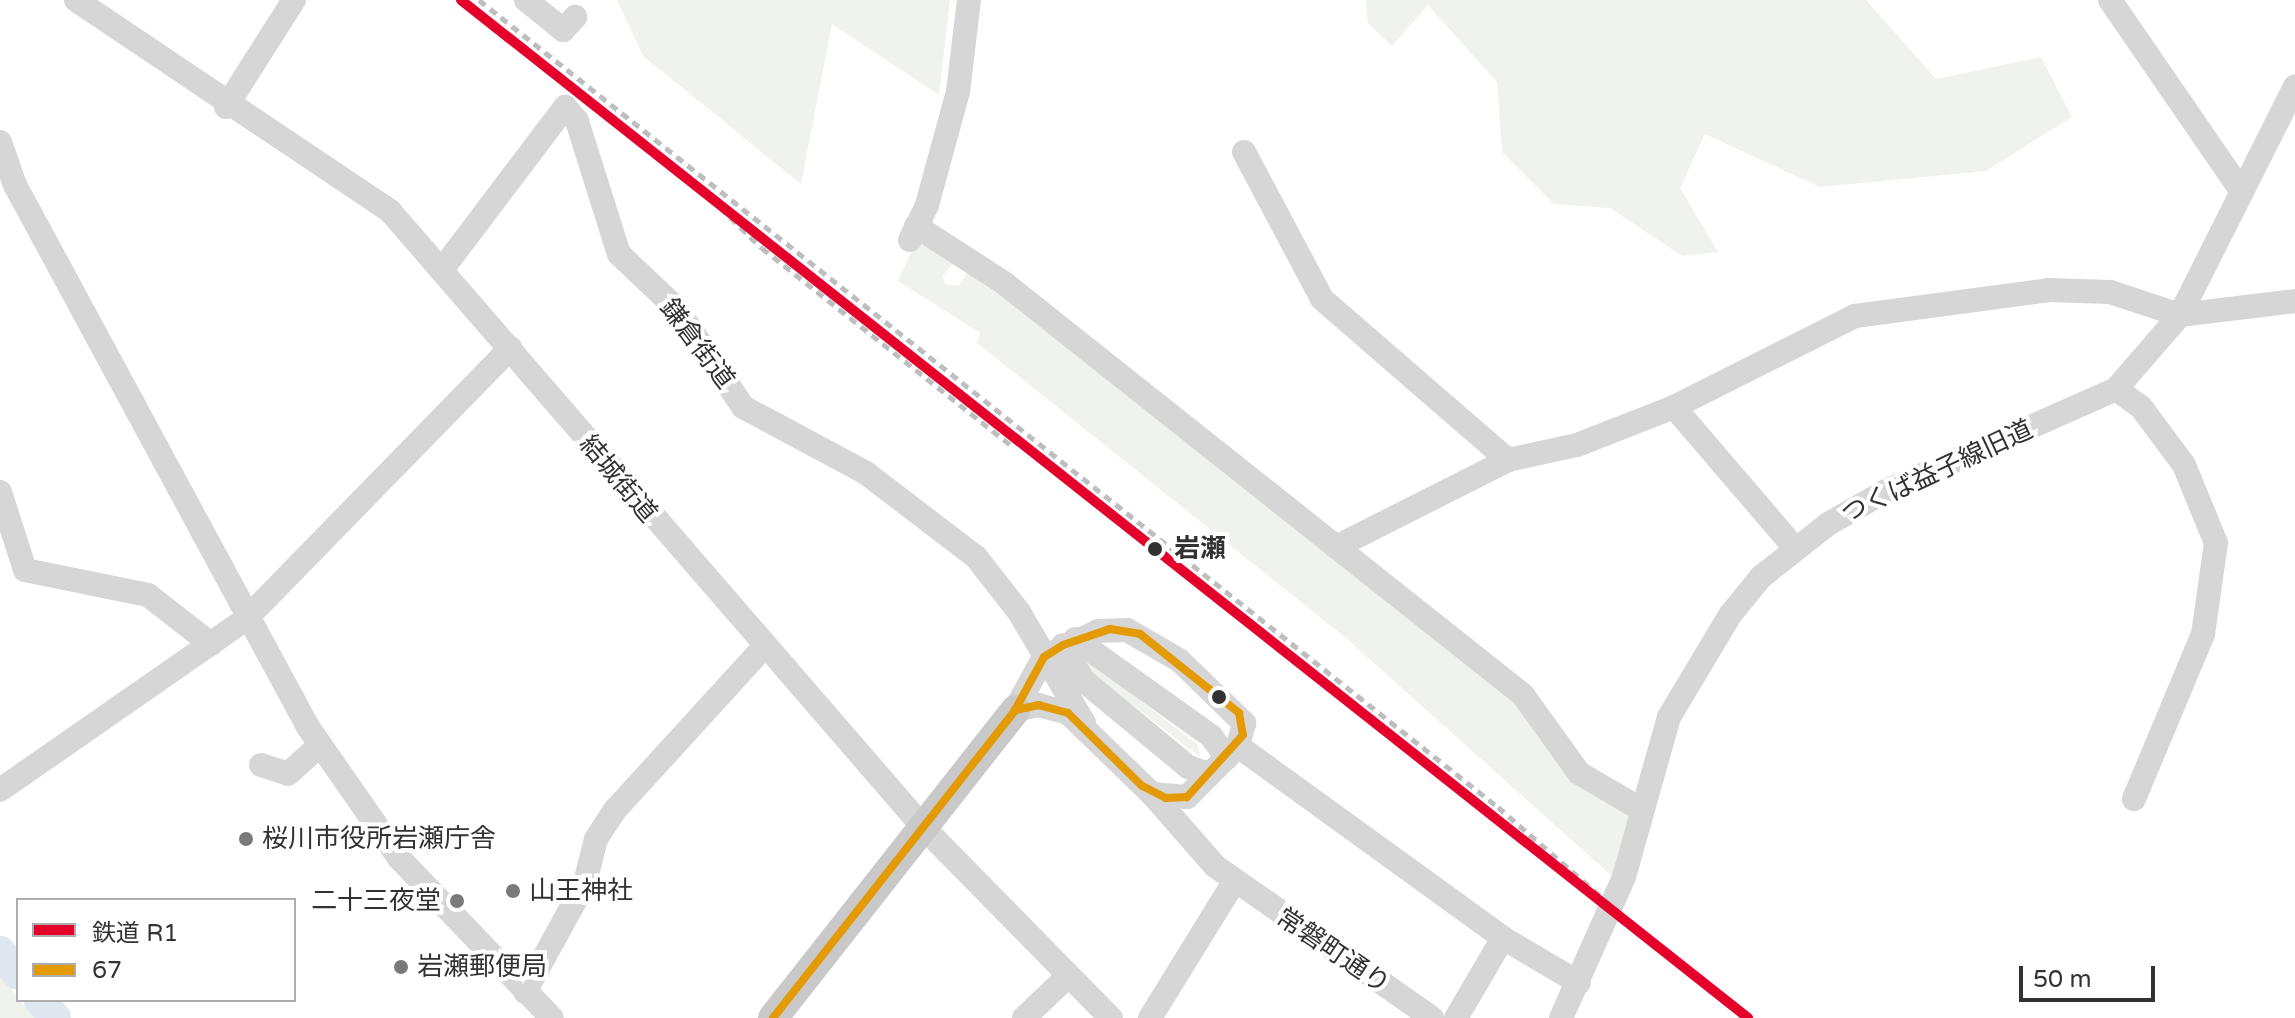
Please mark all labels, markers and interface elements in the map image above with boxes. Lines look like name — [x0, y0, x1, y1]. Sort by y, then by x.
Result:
street label: 鎌倉街道 — [653, 293, 741, 395]
street label: つくば益子線旧道 — [1836, 414, 2038, 530]
street label: 結城街道 — [573, 429, 663, 529]
place label: 岩瀬 — [1174, 533, 1226, 565]
marker: 岩瀬 — [1143, 537, 1167, 561]
unlabelled marker — [1211, 689, 1227, 705]
place label: 桜川市役所岩瀬庁舎 — [262, 823, 496, 855]
marker: 桜川市役所岩瀬庁舎 — [237, 830, 255, 848]
place label: 山王神社 — [529, 875, 633, 907]
marker: 山王神社 — [504, 882, 522, 900]
place label: 二十三夜堂 — [311, 885, 441, 917]
marker: 二十三夜堂 — [448, 892, 466, 910]
legend — [16, 898, 296, 1002]
street label: 常磐町通り — [1270, 902, 1396, 1000]
text: 鉄道 R1 — [92, 919, 178, 948]
scale bar — [2023, 950, 2159, 1000]
place label: 岩瀬郵便局 — [417, 951, 547, 983]
text: 67 — [92, 956, 122, 985]
marker: 岩瀬郵便局 — [392, 958, 410, 976]
text: 50 m — [2033, 965, 2091, 994]

